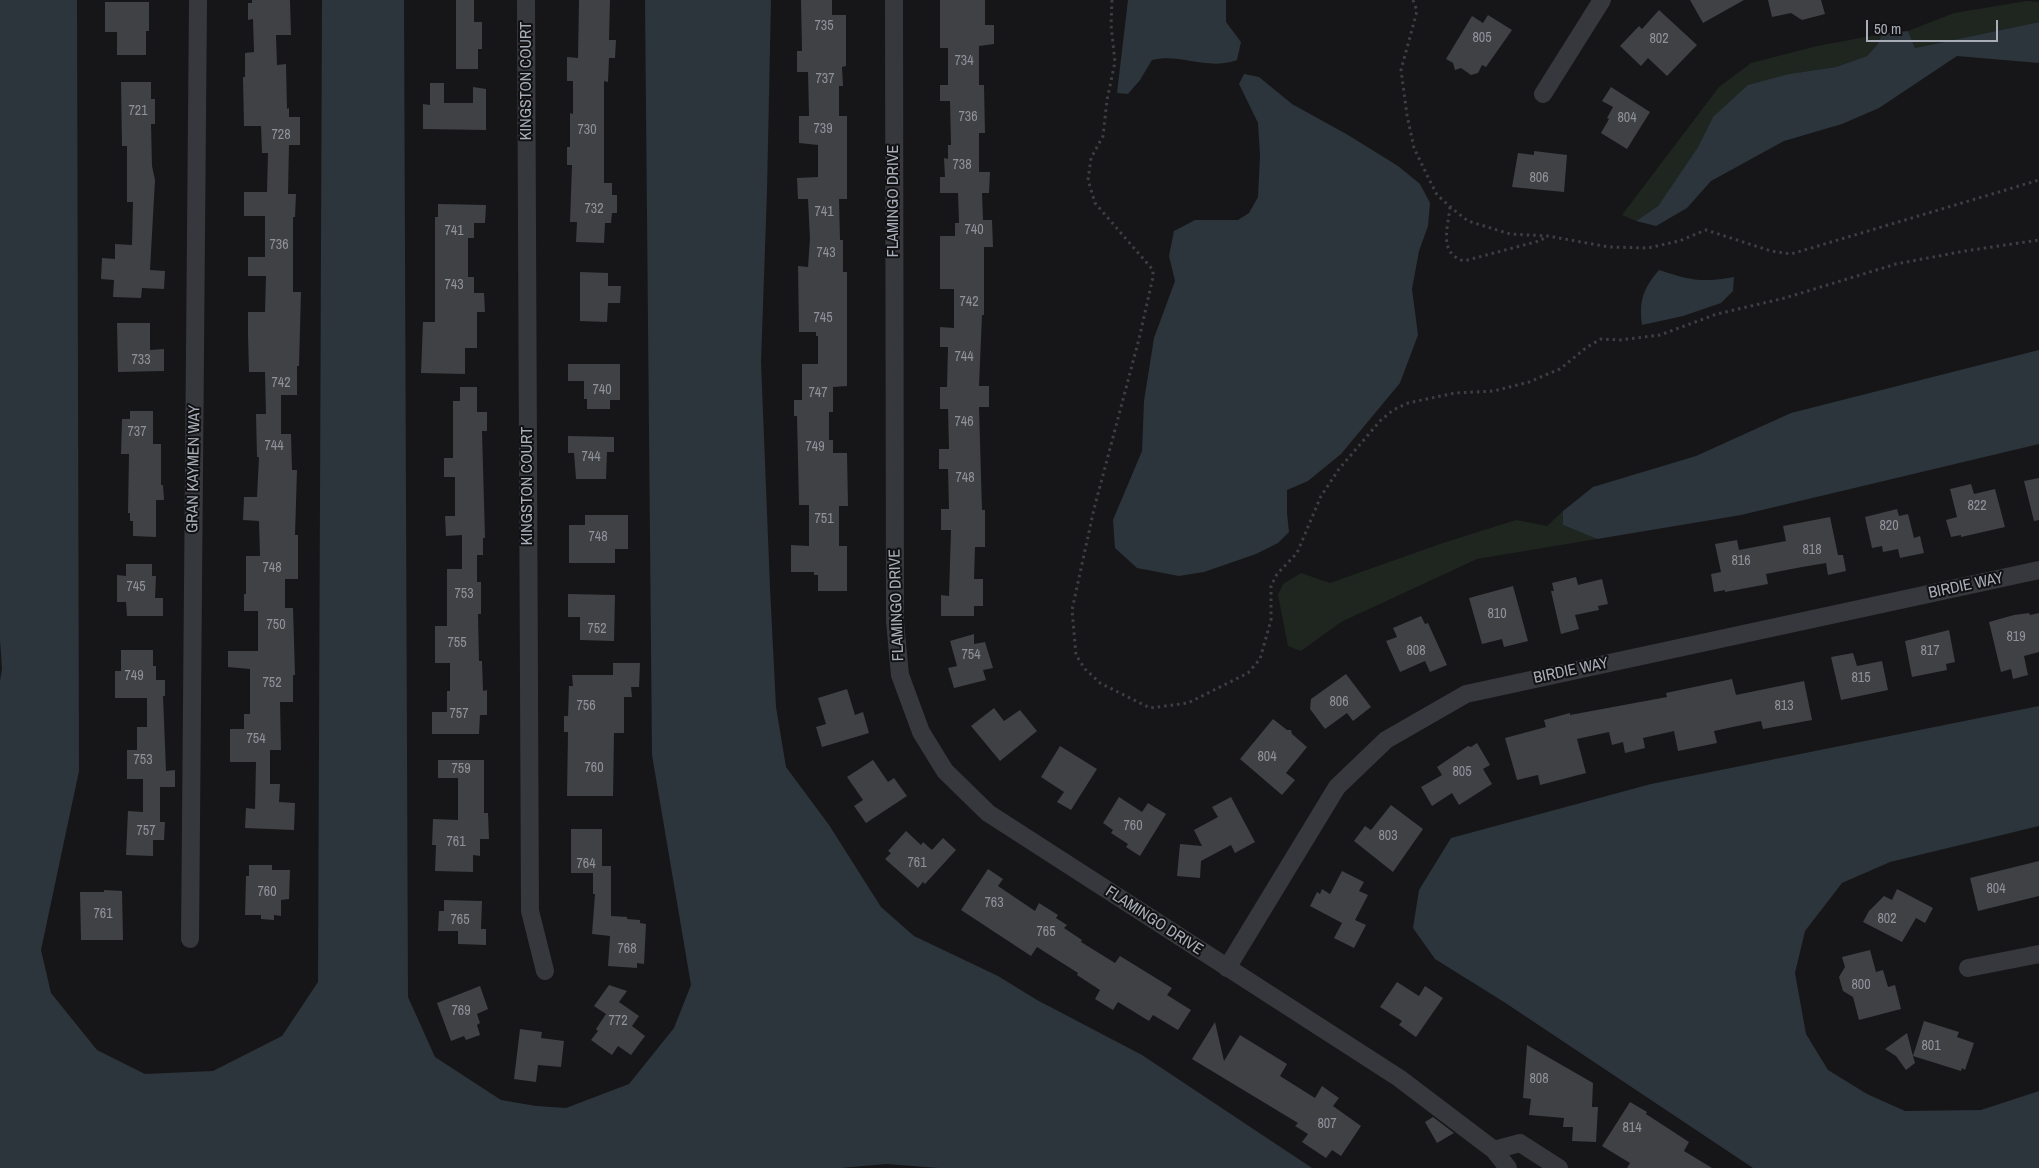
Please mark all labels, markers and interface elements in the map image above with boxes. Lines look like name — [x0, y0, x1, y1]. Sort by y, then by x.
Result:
scale bar — [1869, 10, 2002, 42]
house number: 735 — [814, 18, 834, 34]
text: 50 m — [1874, 18, 1901, 39]
street label: KINGSTON COURT — [517, 22, 537, 140]
house number: 805 — [1472, 30, 1492, 46]
house number: 802 — [1649, 31, 1669, 47]
house number: 734 — [954, 53, 974, 69]
house number: 737 — [815, 71, 835, 87]
house number: 721 — [128, 103, 148, 119]
house number: 736 — [958, 109, 978, 125]
house number: 804 — [1617, 110, 1637, 126]
house number: 739 — [813, 121, 833, 137]
house number: 730 — [577, 122, 597, 138]
house number: 728 — [271, 127, 291, 143]
street label: FLAMINGO DRIVE — [884, 145, 904, 257]
house number: 738 — [952, 157, 972, 173]
house number: 806 — [1529, 170, 1549, 186]
house number: 732 — [584, 201, 604, 217]
house number: 741 — [814, 204, 834, 220]
house number: 740 — [964, 222, 984, 238]
house number: 741 — [444, 223, 464, 239]
house number: 736 — [269, 237, 289, 253]
house number: 743 — [816, 245, 836, 261]
house number: 743 — [444, 277, 464, 293]
house number: 742 — [959, 294, 979, 310]
house number: 745 — [813, 310, 833, 326]
house number: 744 — [954, 349, 974, 365]
house number: 733 — [131, 352, 151, 368]
house number: 742 — [271, 375, 291, 391]
house number: 740 — [592, 382, 612, 398]
house number: 747 — [808, 385, 828, 401]
street label: GRAN KAYMEN WAY — [183, 405, 205, 533]
house number: 746 — [954, 414, 974, 430]
house number: 737 — [127, 424, 147, 440]
street label: KINGSTON COURT — [518, 427, 538, 545]
house number: 744 — [264, 438, 284, 454]
house number: 749 — [805, 439, 825, 455]
house number: 744 — [581, 449, 601, 465]
house number: 748 — [955, 470, 975, 486]
house number: 822 — [1967, 498, 1987, 514]
house number: 751 — [814, 511, 834, 527]
house number: 820 — [1879, 518, 1899, 534]
house number: 748 — [588, 529, 608, 545]
house number: 818 — [1802, 542, 1822, 558]
street label: FLAMINGO DRIVE — [885, 549, 909, 661]
house number: 816 — [1731, 553, 1751, 569]
house number: 748 — [262, 560, 282, 576]
street label: BIRDIE WAY — [1927, 569, 2005, 603]
house number: 745 — [126, 579, 146, 595]
house number: 753 — [454, 586, 474, 602]
house number: 810 — [1487, 606, 1507, 622]
house number: 750 — [266, 617, 286, 633]
house number: 752 — [587, 621, 607, 637]
house number: 819 — [2006, 629, 2026, 645]
house number: 755 — [447, 635, 467, 651]
house number: 808 — [1406, 643, 1426, 659]
house number: 817 — [1920, 643, 1940, 659]
house number: 754 — [961, 647, 981, 663]
street label: BIRDIE WAY — [1532, 654, 1610, 688]
house number: 749 — [124, 668, 144, 684]
house number: 815 — [1851, 670, 1871, 686]
house number: 752 — [262, 675, 282, 691]
house number: 806 — [1329, 694, 1349, 710]
house number: 756 — [576, 698, 596, 714]
house number: 813 — [1774, 698, 1794, 714]
house number: 757 — [449, 706, 469, 722]
house number: 754 — [246, 731, 266, 747]
house number: 804 — [1257, 749, 1277, 765]
house number: 753 — [133, 752, 153, 768]
house number: 760 — [584, 760, 604, 776]
house number: 759 — [451, 761, 471, 777]
house number: 805 — [1452, 764, 1472, 780]
house number: 760 — [1123, 818, 1143, 834]
house number: 757 — [136, 823, 156, 839]
house number: 803 — [1378, 828, 1398, 844]
house number: 761 — [446, 834, 466, 850]
house number: 761 — [907, 855, 927, 871]
house number: 764 — [576, 856, 596, 872]
house number: 804 — [1986, 881, 2006, 897]
street label: FLAMINGO DRIVE — [1102, 882, 1206, 960]
house number: 760 — [257, 884, 277, 900]
house number: 763 — [984, 895, 1004, 911]
house number: 761 — [93, 906, 113, 922]
house number: 802 — [1877, 911, 1897, 927]
house number: 765 — [450, 912, 470, 928]
house number: 765 — [1036, 924, 1056, 940]
house number: 768 — [617, 941, 637, 957]
house number: 800 — [1851, 977, 1871, 993]
house number: 769 — [451, 1003, 471, 1019]
house number: 772 — [608, 1013, 628, 1029]
house number: 801 — [1921, 1038, 1941, 1054]
house number: 808 — [1529, 1071, 1549, 1087]
house number: 807 — [1317, 1116, 1337, 1132]
house number: 814 — [1622, 1120, 1642, 1136]

